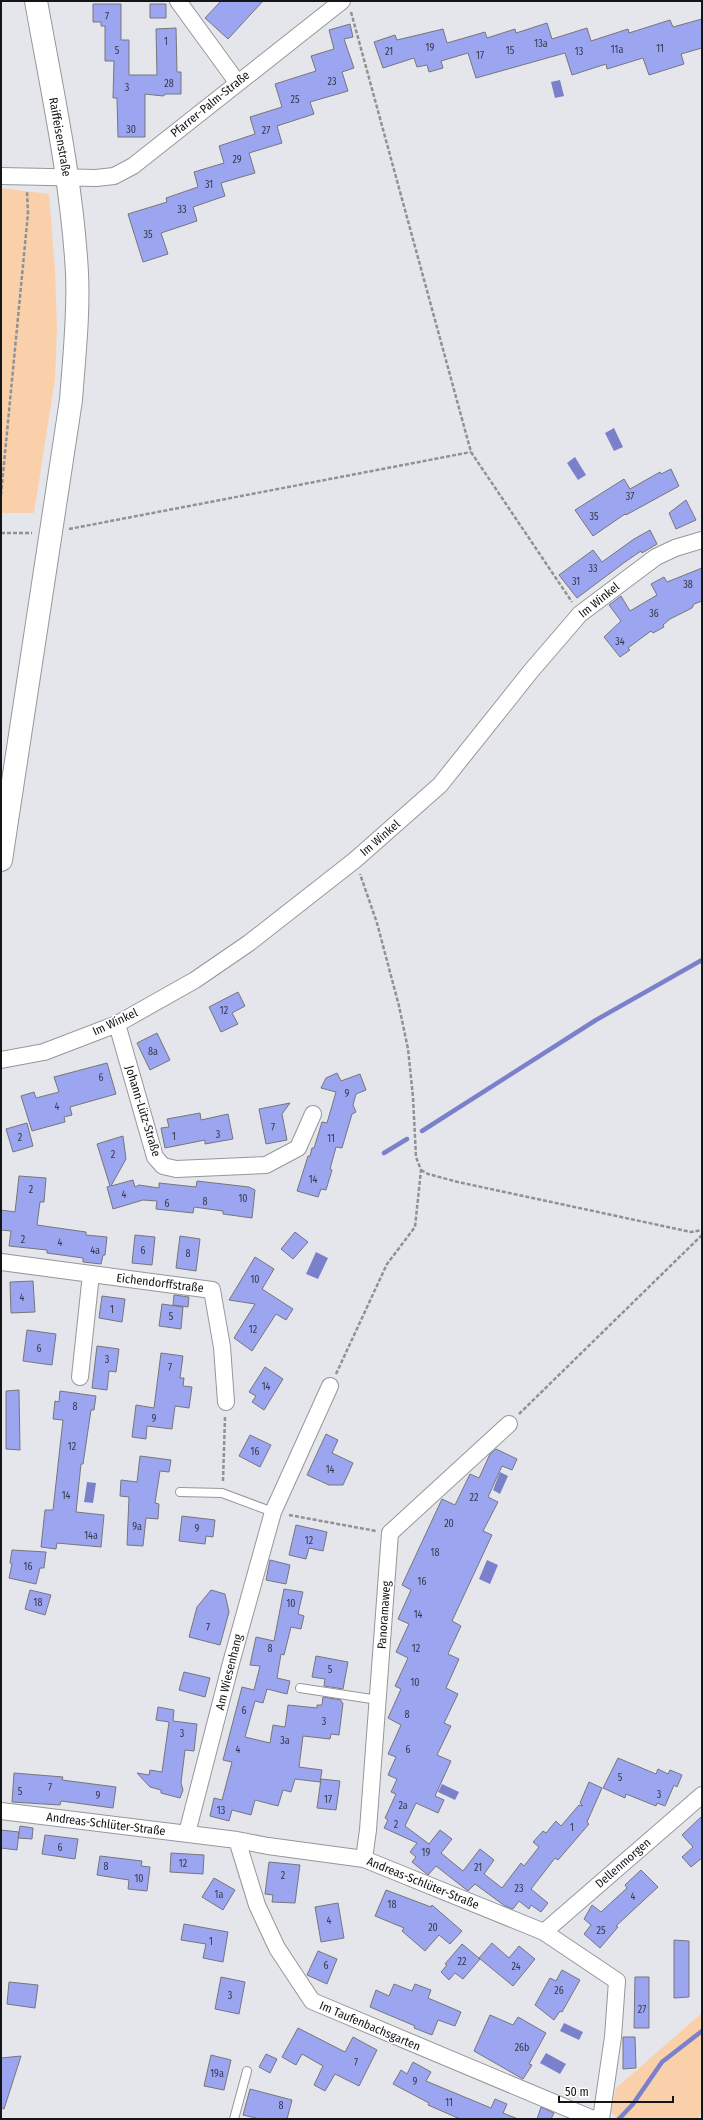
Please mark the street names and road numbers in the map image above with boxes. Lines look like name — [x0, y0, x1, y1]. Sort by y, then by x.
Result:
street label: Pfarrer-Palm-Straße — [168, 68, 252, 140]
street label: Raiffeisenstraße — [46, 96, 74, 178]
street label: Im Winkel — [576, 579, 622, 621]
street label: Im Winkel — [357, 817, 403, 859]
street label: Im Winkel — [90, 1005, 140, 1039]
street label: Johann-Lütz-Straße — [123, 1064, 164, 1158]
street label: Eichendorffstraße — [116, 1271, 204, 1295]
street label: Panoramaweg — [375, 1580, 393, 1650]
street label: Am Wiesenhang — [213, 1632, 245, 1711]
street label: Andreas-Schlüter-Straße — [46, 1810, 166, 1838]
street label: Dellenmorgen — [592, 1835, 654, 1891]
street label: Andreas-Schlüter-Straße — [365, 1854, 481, 1912]
street label: Im Taufenbachsgarten — [317, 1998, 423, 2054]

